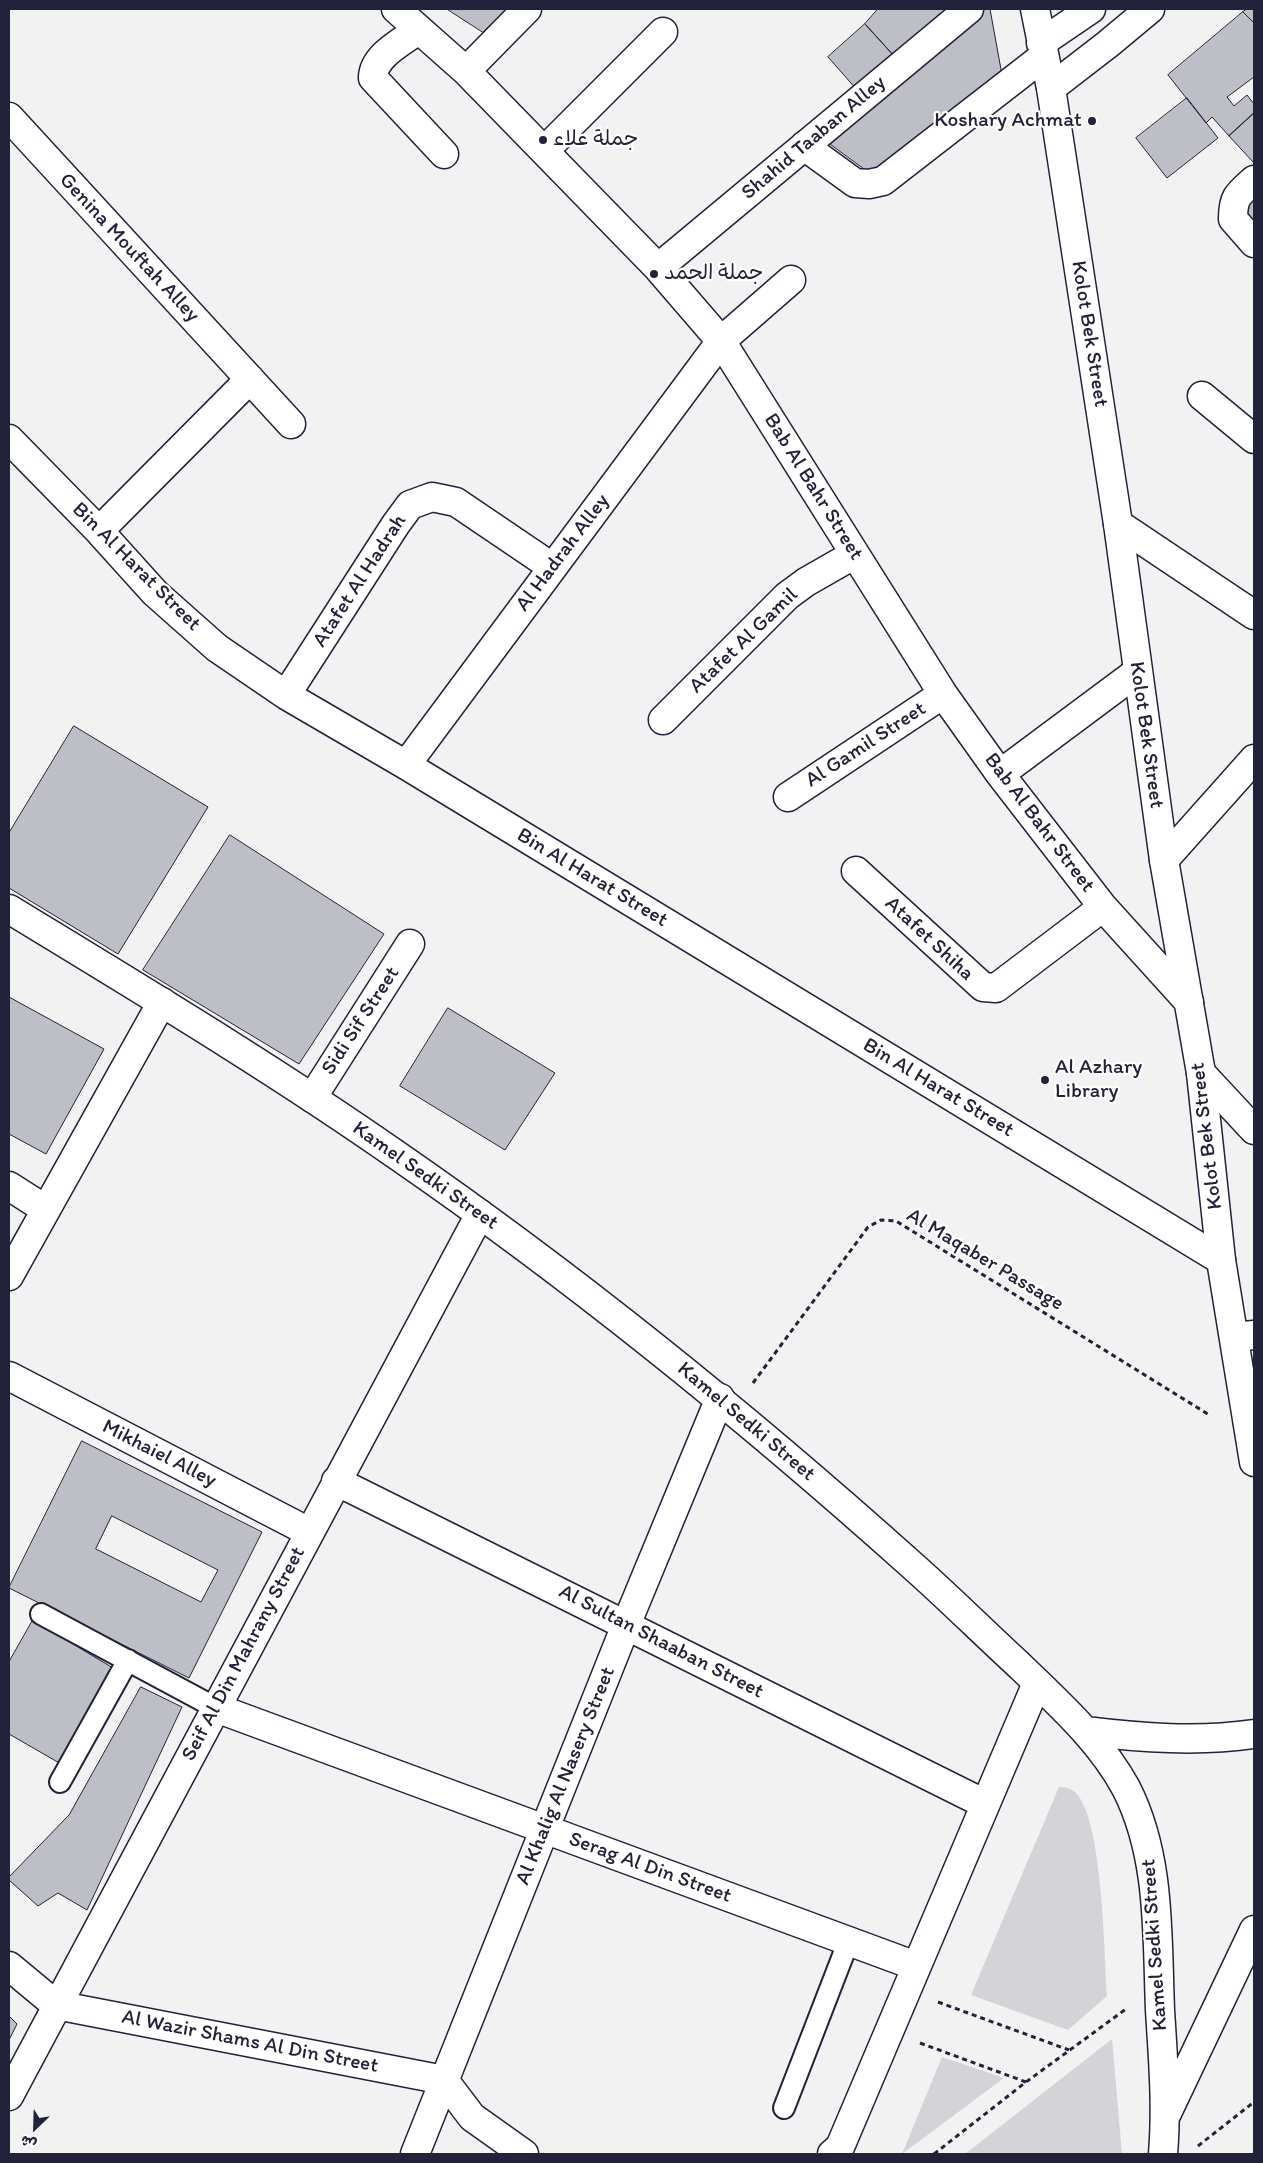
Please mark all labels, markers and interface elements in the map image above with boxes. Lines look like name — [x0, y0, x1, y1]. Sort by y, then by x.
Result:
street label: Shahid Taaban Alley — [737, 70, 891, 206]
place label: Koshary Achmat — [934, 108, 1082, 134]
marker: Koshary Achmat — [1086, 115, 1098, 127]
place label: جملة علاء — [553, 127, 638, 153]
marker: جملة علاء — [537, 134, 549, 146]
street label: Genina Mouftah Alley — [53, 168, 205, 328]
street label: Kolot Bek Street — [1065, 259, 1113, 409]
place label: جملة الحمد — [664, 261, 763, 287]
marker: جملة الحمد — [648, 268, 660, 280]
street label: Bab Al Bahr Street — [758, 409, 868, 565]
street label: Al Hadrah Alley — [511, 489, 615, 617]
street label: Bin Al Harat Street — [66, 497, 206, 637]
street label: Atafet Al Hadrah — [308, 510, 412, 652]
street label: Atafet Al Gamil — [684, 583, 804, 699]
street label: Kolot Bek Street — [1123, 660, 1169, 810]
street label: Al Gamil Street — [801, 697, 931, 793]
street label: Bab Al Bahr Street — [978, 748, 1100, 898]
street label: Bin Al Harat Street — [512, 823, 672, 933]
street label: Atafet Shiha — [879, 891, 979, 987]
street label: Sidi Sif Street — [317, 962, 405, 1080]
street label: Bin Al Harat Street — [858, 1033, 1018, 1143]
place label: Al Azhary Library — [1055, 1055, 1142, 1105]
street label: Kolot Bek Street — [1185, 1061, 1229, 1211]
marker: Al Azhary Library — [1039, 1074, 1051, 1086]
street label: Kamel Sedki Street — [347, 1116, 503, 1236]
street label: Al Maqaber Passage — [902, 1203, 1068, 1317]
street label: Kamel Sedki Street — [672, 1357, 820, 1487]
street label: Mikhaiel Alley — [98, 1414, 220, 1494]
street label: Seif Al Din Mahrany Street — [177, 1543, 311, 1765]
street label: Al Sultan Shaaban Street — [554, 1579, 768, 1705]
street label: Al Khalig Al Nasery Street — [511, 1663, 621, 1889]
street label: Serag Al Din Street — [565, 1827, 735, 1909]
street label: Kamel Sedki Street — [1136, 1858, 1174, 2032]
street label: Al Wazir Shams Al Din Street — [120, 2005, 380, 2079]
north arrow — [10, 2103, 60, 2153]
text: ش — [18, 2131, 39, 2153]

